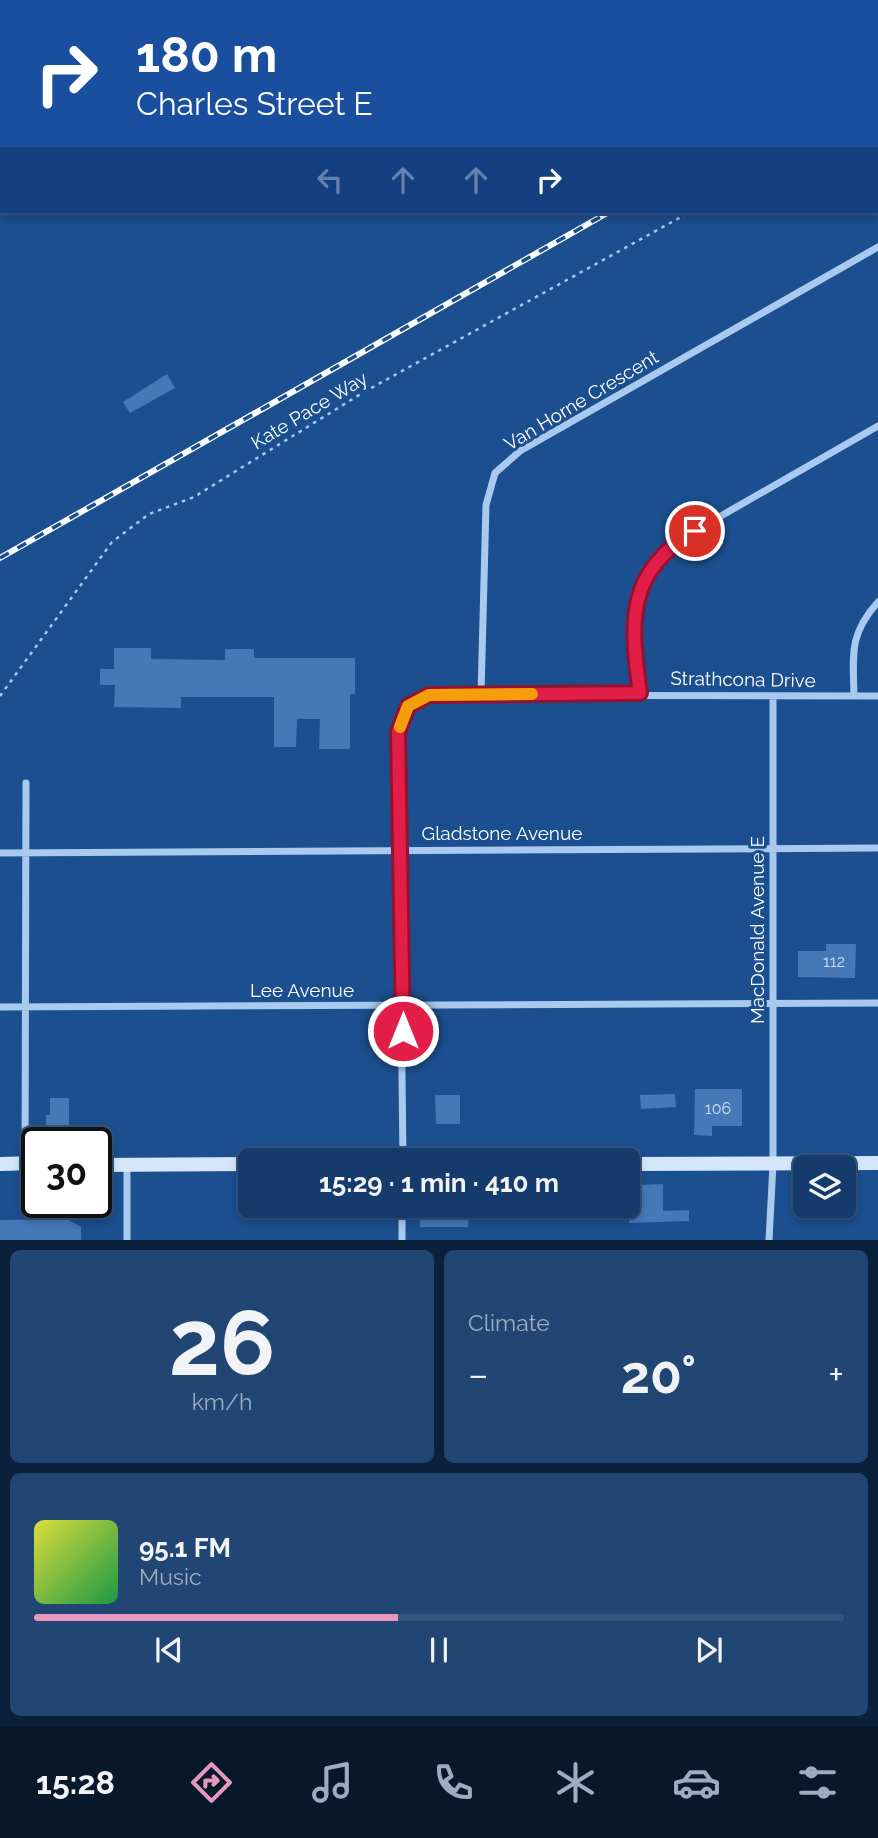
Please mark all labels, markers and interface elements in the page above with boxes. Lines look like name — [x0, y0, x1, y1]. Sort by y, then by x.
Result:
text: 180 m — [136, 26, 277, 83]
icon: right — [21, 28, 112, 119]
text: Charles Street E — [136, 85, 373, 122]
icon: left — [311, 161, 349, 199]
icon: ahead — [384, 161, 422, 199]
icon: ahead — [457, 161, 495, 199]
icon: right — [530, 161, 568, 199]
street label: Van Horne Crescent — [500, 345, 662, 455]
street label: Kate Pace Way — [247, 367, 371, 453]
pin — [665, 501, 725, 561]
icon: arrive — [676, 512, 714, 550]
street label: Strathcona Drive — [670, 667, 816, 691]
street label: Gladstone Avenue — [422, 822, 582, 844]
street label: MacDonald Avenue E — [746, 836, 768, 1024]
house number: 112 — [823, 952, 845, 971]
street label: Lee Avenue — [250, 979, 354, 1001]
position arrow — [366, 994, 440, 1068]
house number: 106 — [705, 1099, 731, 1118]
speed limit sign: 30 — [21, 1127, 112, 1218]
map controls — [793, 1155, 856, 1218]
button: layers — [793, 1155, 856, 1218]
text: 15:29 · 1 min · 410 m — [319, 1168, 559, 1198]
text: 26 — [169, 1289, 275, 1396]
text: Climate — [468, 1309, 550, 1336]
text: 20° — [621, 1344, 696, 1405]
text: − — [468, 1352, 488, 1397]
text: + — [828, 1352, 844, 1397]
text: km/h — [192, 1388, 252, 1415]
text: 95.1 FM — [139, 1533, 231, 1563]
text: Music — [139, 1563, 202, 1590]
icon: previous — [150, 1631, 188, 1669]
icon: pause — [420, 1631, 458, 1669]
icon: next — [690, 1631, 728, 1669]
icon: directions — [187, 1758, 236, 1807]
icon: music — [308, 1758, 357, 1807]
icon: phone — [429, 1758, 478, 1807]
icon: climate — [551, 1758, 600, 1807]
icon: car — [672, 1758, 721, 1807]
icon: filters — [793, 1758, 842, 1807]
text: 15:28 — [36, 1764, 115, 1801]

